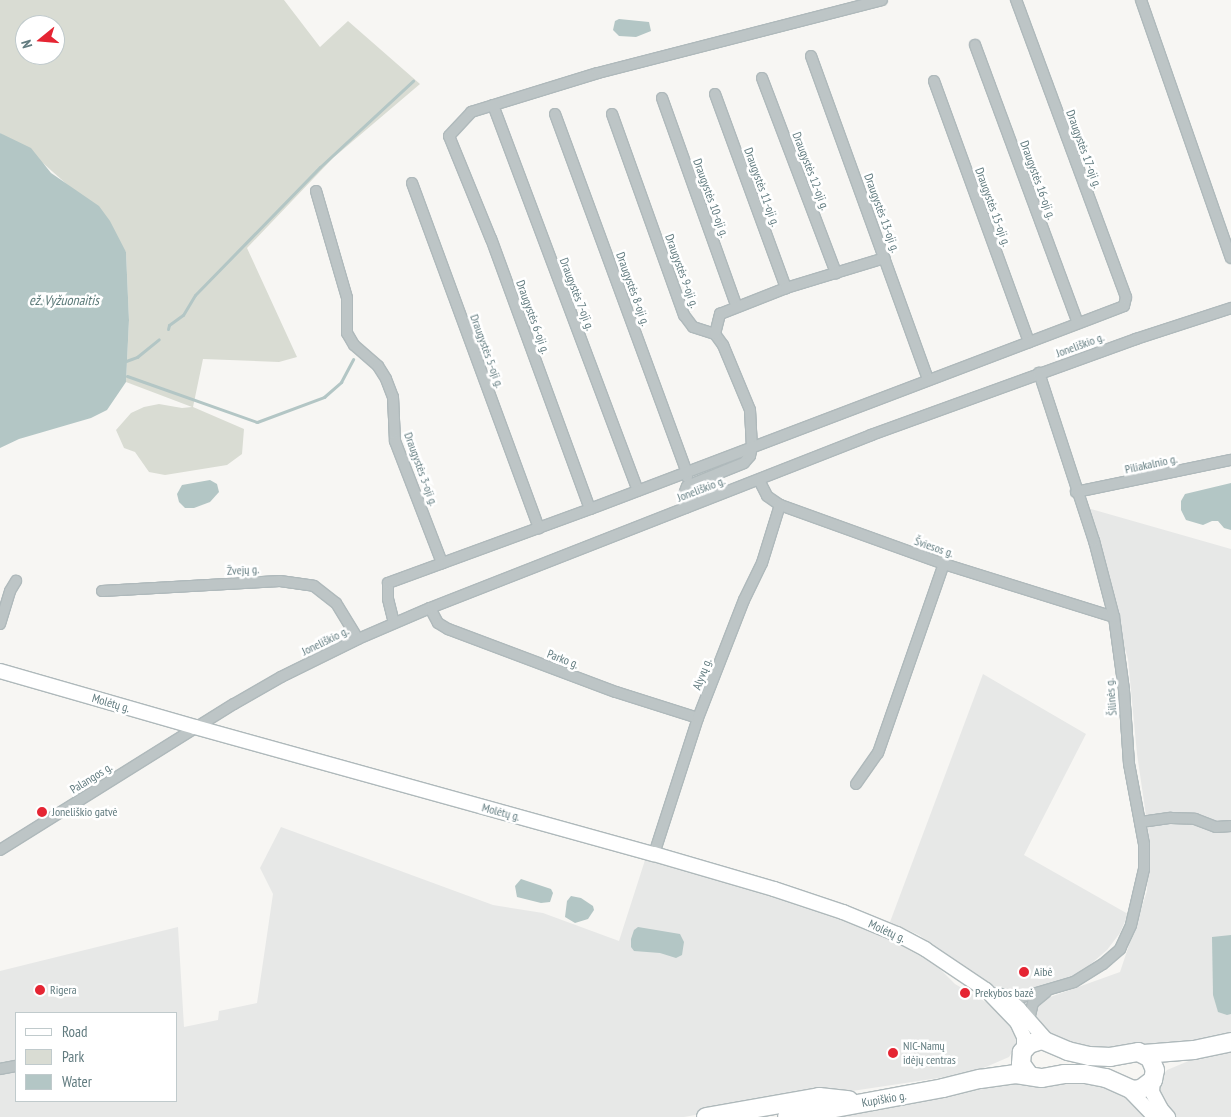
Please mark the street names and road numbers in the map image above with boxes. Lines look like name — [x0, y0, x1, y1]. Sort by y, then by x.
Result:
street label: Draugystės 17-oji g. — [1063, 108, 1105, 190]
street label: Draugystės 12-oji g. — [789, 130, 833, 212]
street label: Draugystės 16-oji g. — [1017, 139, 1059, 221]
street label: Draugystės 11-oji g. — [741, 146, 783, 228]
street label: Draugystės 10-oji g. — [690, 157, 732, 239]
street label: Draugystės 15-oji g. — [972, 166, 1014, 248]
street label: Draugystės 13-oji g. — [861, 172, 903, 254]
street label: Draugystės 9-oji g. — [662, 232, 702, 310]
street label: Draugystės 8-oji g. — [613, 250, 653, 328]
street label: Draugystės 7-oji g. — [557, 256, 597, 332]
street label: Draugystės 6-oji g. — [513, 278, 553, 356]
street label: Draugystės 5-oji g. — [467, 312, 507, 390]
street label: Joneliškio g. — [1054, 330, 1106, 360]
street label: Draugystės 3-oji g. — [401, 430, 441, 508]
street label: Piliakalnio g. — [1123, 451, 1179, 477]
street label: Joneliškio g. — [675, 473, 727, 505]
street label: Šviesos g. — [913, 534, 955, 560]
street label: Žvejų g. — [227, 562, 259, 578]
street label: Joneliškio g. — [299, 624, 351, 658]
street label: Parko g. — [545, 646, 581, 672]
street label: Alyvų g. — [689, 656, 715, 692]
street label: Šilinės g. — [1102, 678, 1120, 716]
street label: Molėtų g. — [90, 691, 132, 715]
street label: Palangos g. — [67, 759, 115, 797]
street label: Molėtų g. — [480, 800, 522, 824]
street label: Molėtų g. — [866, 917, 908, 945]
street label: Kupiškio g. — [861, 1088, 907, 1110]

